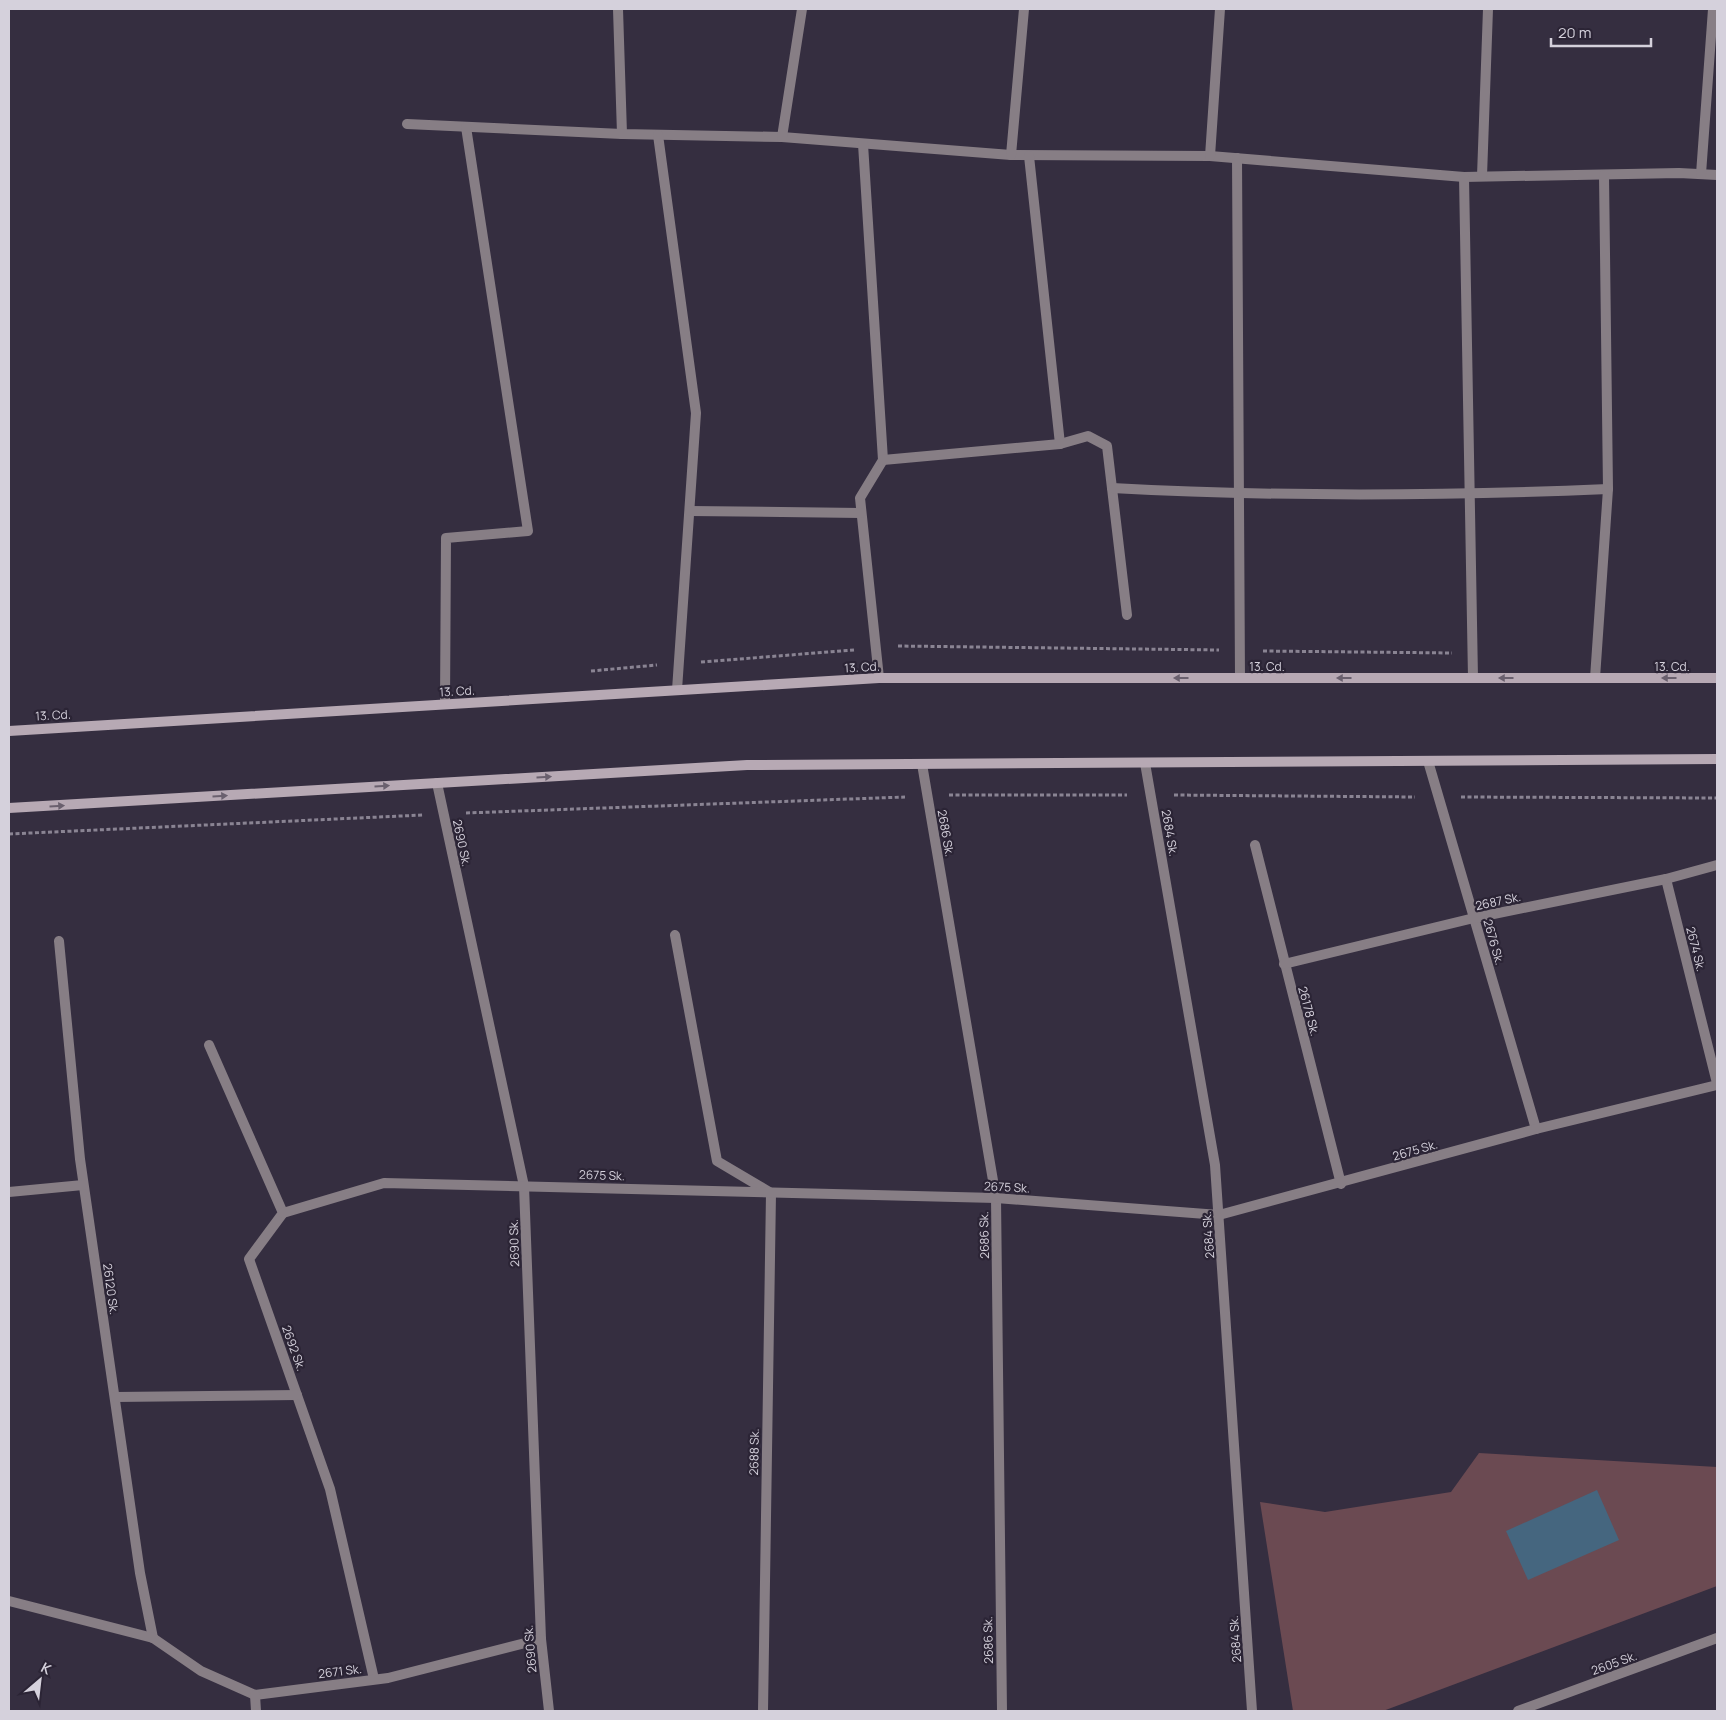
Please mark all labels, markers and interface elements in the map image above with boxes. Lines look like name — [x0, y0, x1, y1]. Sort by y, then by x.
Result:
scale bar — [1551, 15, 1651, 47]
text: 20 m — [1558, 22, 1591, 43]
street label: 13. Cd. — [844, 658, 880, 676]
street label: 13. Cd. — [1249, 658, 1285, 675]
street label: 13. Cd. — [1654, 658, 1690, 675]
one-way arrow — [1173, 674, 1189, 682]
one-way arrow — [1335, 674, 1351, 682]
one-way arrow — [1498, 674, 1514, 682]
one-way arrow — [1660, 674, 1676, 682]
street label: 13. Cd. — [439, 682, 475, 700]
street label: 13. Cd. — [35, 706, 71, 724]
one-way arrow — [536, 772, 552, 780]
one-way arrow — [374, 782, 390, 790]
one-way arrow — [212, 791, 228, 799]
one-way arrow — [50, 801, 66, 809]
street label: 2686 Sk. — [934, 808, 958, 858]
street label: 2684 Sk. — [1158, 808, 1182, 858]
street label: 2690 Sk. — [449, 818, 475, 868]
street label: 2687 Sk. — [1474, 888, 1522, 914]
street label: 2676 Sk. — [1479, 917, 1509, 967]
street label: 2674 Sk. — [1682, 925, 1710, 973]
street label: 26178 Sk. — [1294, 984, 1324, 1038]
street label: 2675 Sk. — [1391, 1135, 1439, 1165]
street label: 2675 Sk. — [579, 1166, 625, 1184]
street label: 2675 Sk. — [984, 1177, 1030, 1197]
street label: 2686 Sk. — [975, 1211, 993, 1259]
street label: 2684 Sk. — [1198, 1211, 1218, 1259]
street label: 2690 Sk. — [505, 1219, 523, 1267]
street label: 26120 Sk. — [99, 1262, 123, 1316]
street label: 2692 Sk. — [278, 1323, 310, 1373]
street label: 2688 Sk. — [745, 1428, 763, 1476]
street label: 2684 Sk. — [1225, 1615, 1245, 1663]
street label: 2686 Sk. — [979, 1616, 997, 1664]
street label: 2690 Sk. — [519, 1624, 541, 1674]
street label: 2605 Sk. — [1589, 1647, 1639, 1679]
north arrow — [15, 1655, 65, 1705]
text: K — [38, 1658, 56, 1679]
street label: 2671 Sk. — [317, 1660, 363, 1682]

